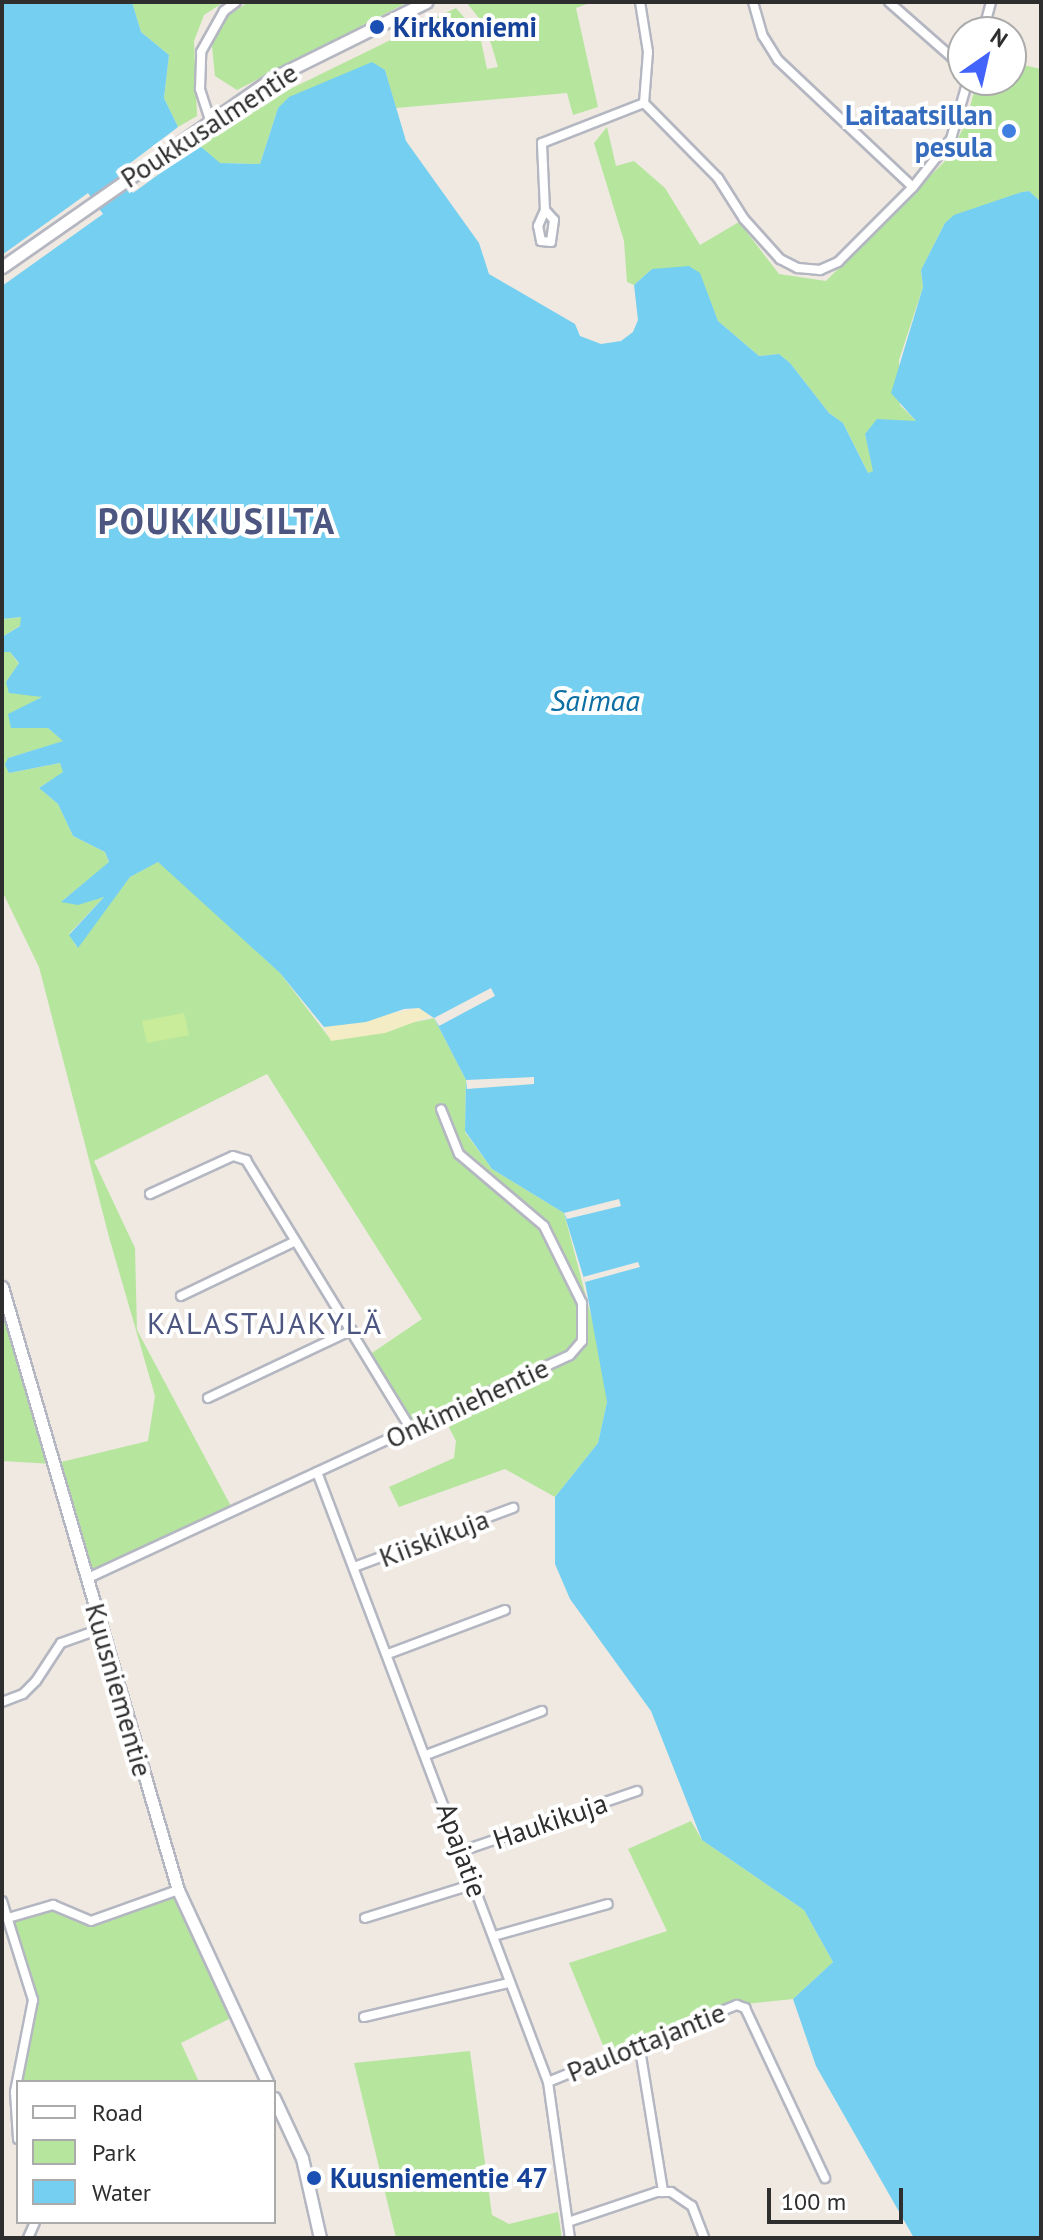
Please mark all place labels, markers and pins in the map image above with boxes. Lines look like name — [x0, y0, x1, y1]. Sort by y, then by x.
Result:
place label: Kirkkoniemi — [393, 10, 537, 44]
marker: Kirkkoniemi — [368, 18, 386, 36]
place label: Laitaatsillan pesula — [845, 98, 993, 164]
marker: Laitaatsillan pesula — [1000, 122, 1018, 140]
place label: Kuusniementie 47 — [330, 2161, 548, 2195]
marker: Kuusniementie 47 — [305, 2169, 323, 2187]

